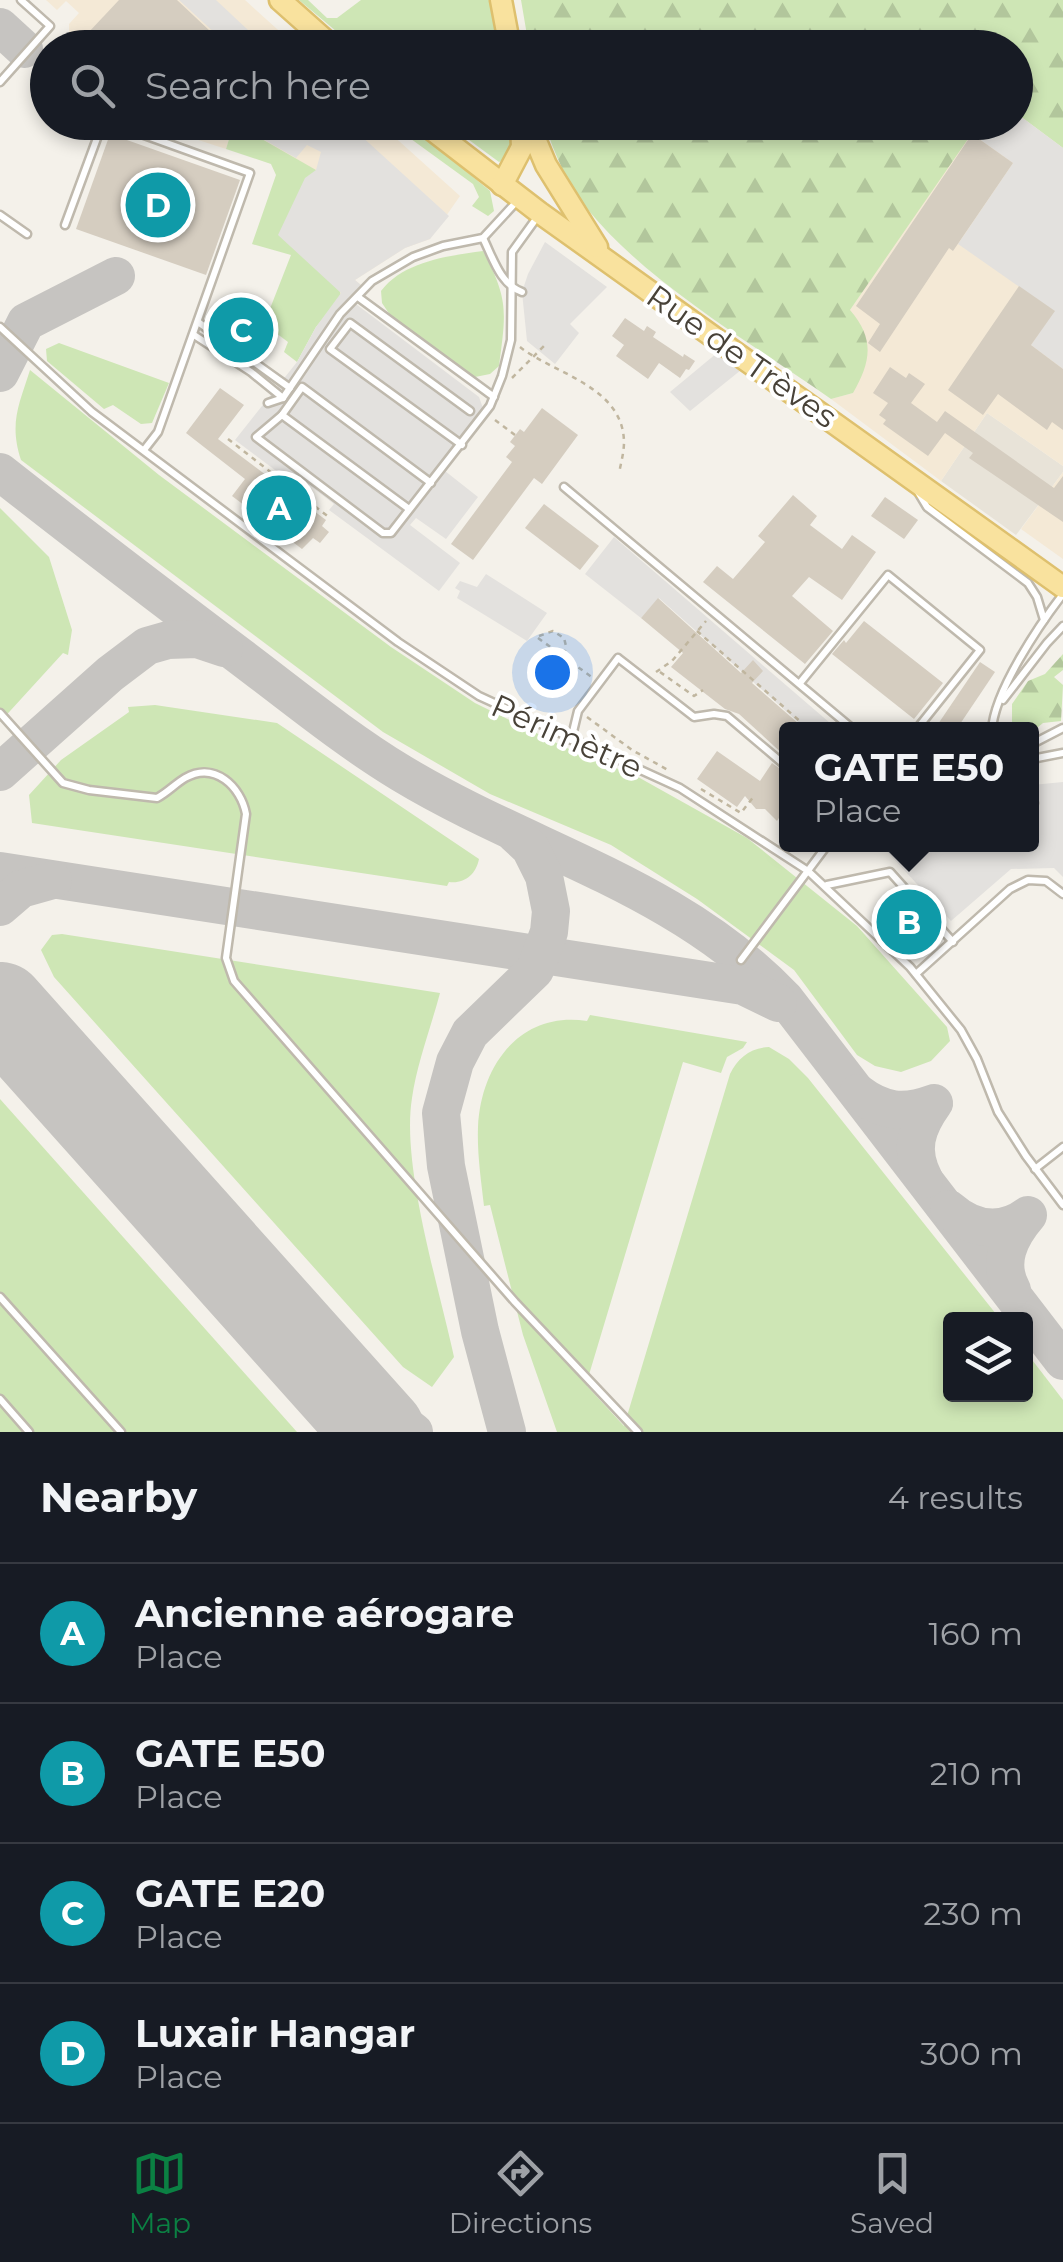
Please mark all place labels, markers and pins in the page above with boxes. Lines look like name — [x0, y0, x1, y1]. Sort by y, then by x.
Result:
pin: D — [126, 168, 190, 242]
pin: C — [208, 292, 274, 368]
pin: A — [246, 470, 312, 546]
pin: B — [876, 884, 942, 960]

